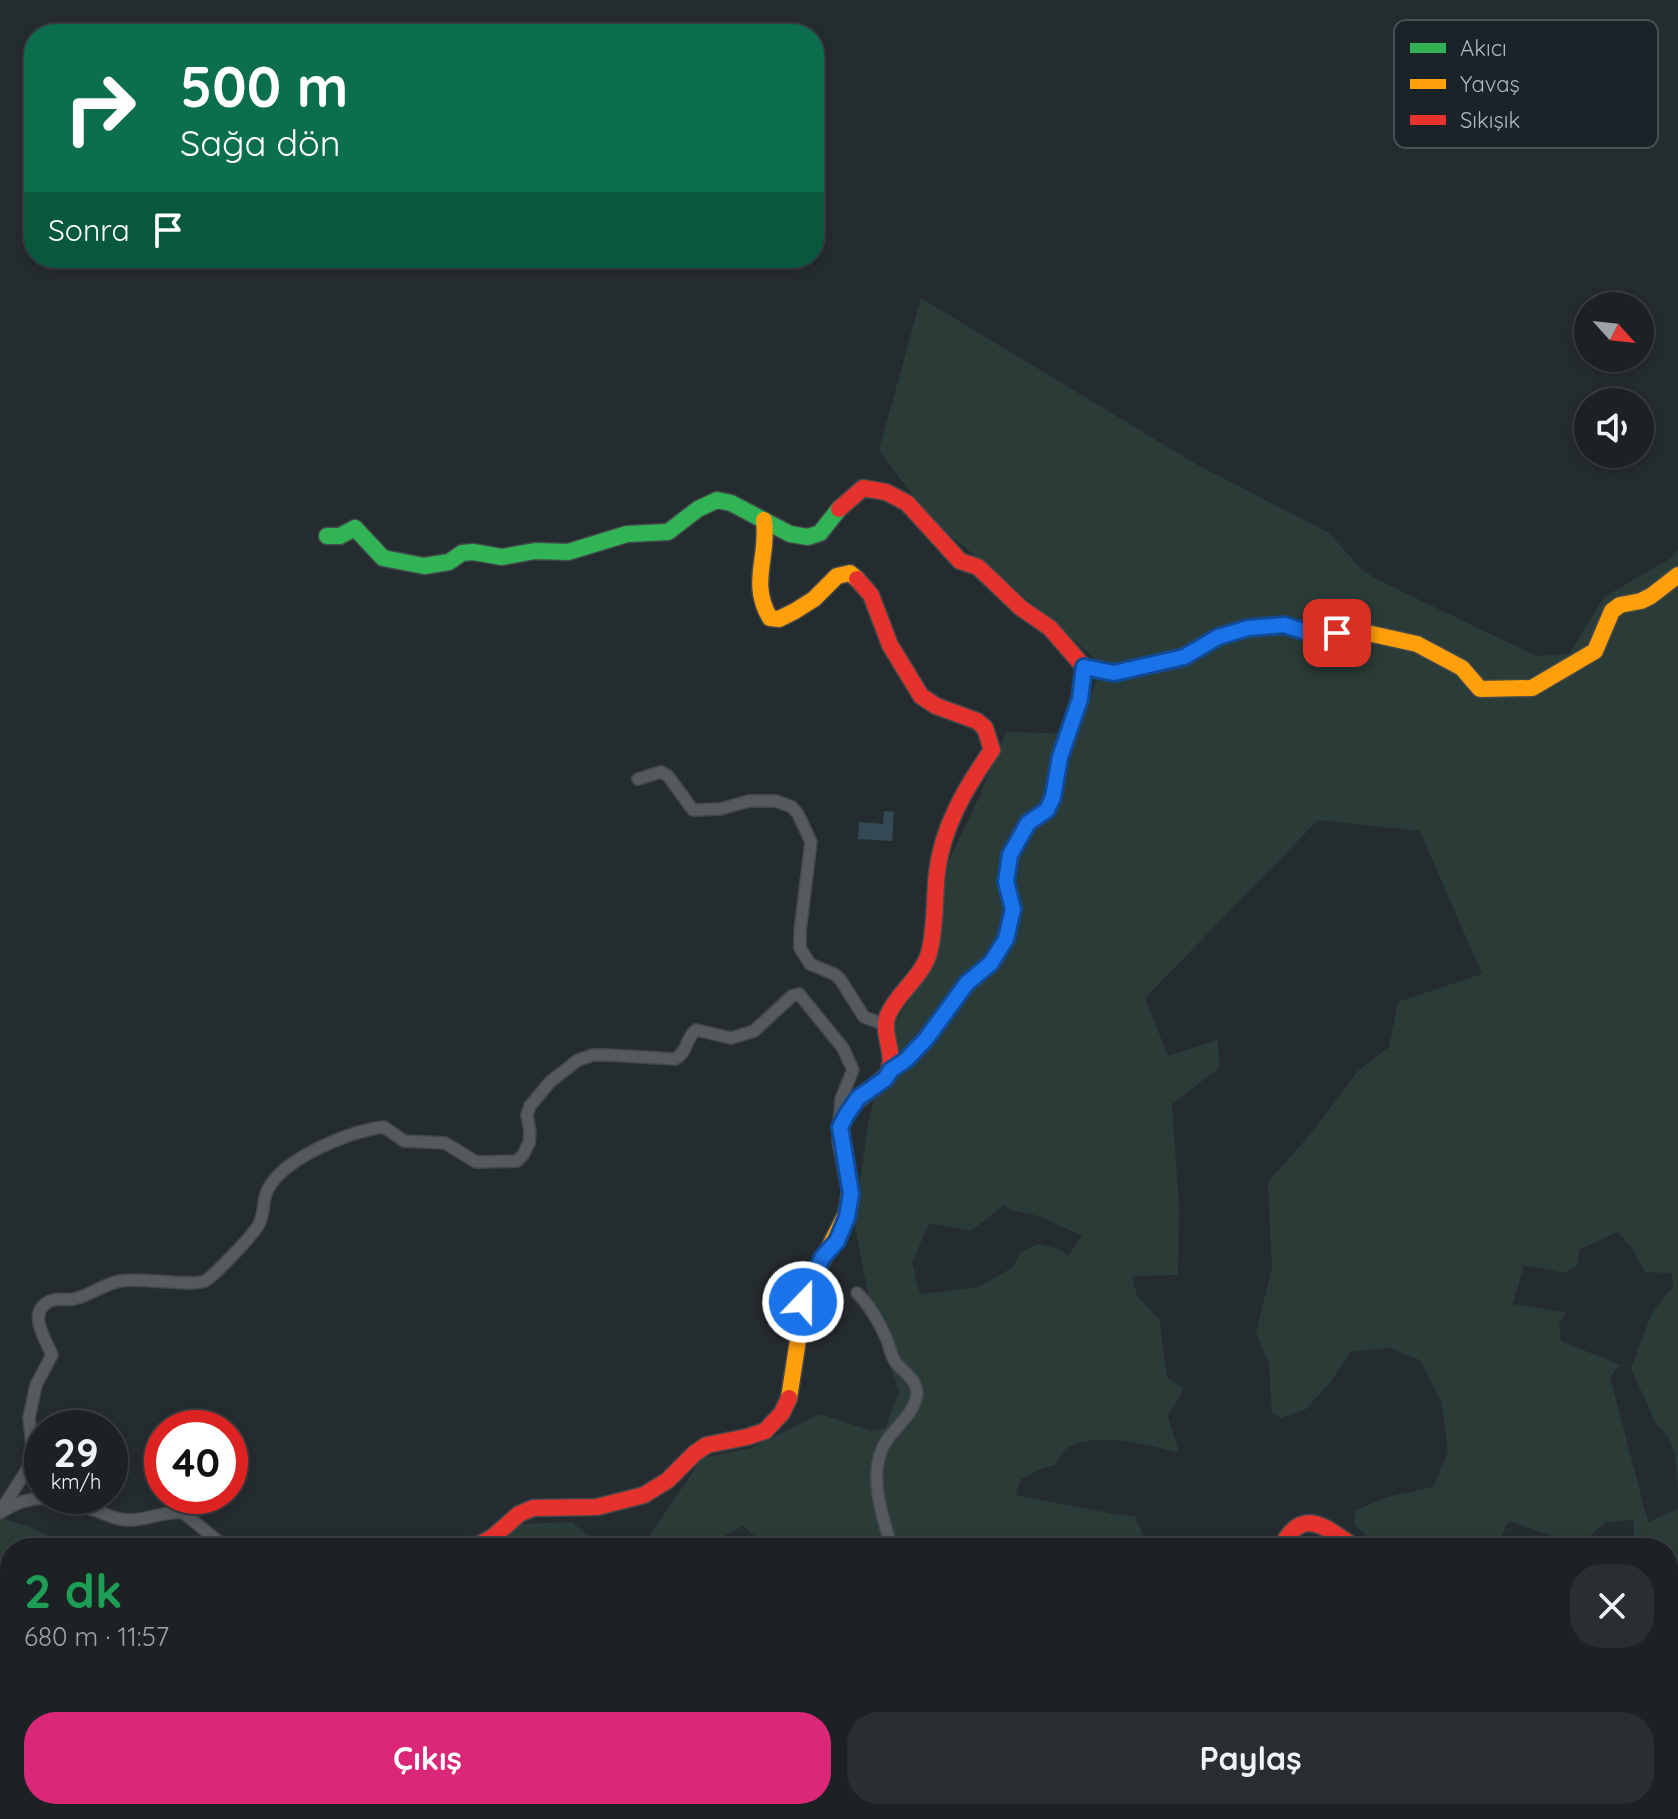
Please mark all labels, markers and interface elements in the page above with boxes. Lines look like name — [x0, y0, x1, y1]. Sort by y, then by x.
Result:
legend — [1394, 20, 1658, 148]
text: Akıcı — [1460, 34, 1507, 62]
text: 500 m — [180, 51, 348, 121]
icon: right — [48, 56, 152, 160]
text: Yavaş — [1460, 70, 1520, 98]
text: Sıkışık — [1460, 106, 1520, 134]
text: Sağa dön — [180, 120, 341, 165]
icon: arrive — [146, 208, 190, 252]
text: Sonra — [48, 211, 130, 249]
north arrow — [1574, 292, 1654, 372]
map controls — [1574, 292, 1654, 468]
button: sound — [1574, 388, 1654, 468]
pin — [1303, 599, 1371, 667]
icon: arrive — [1315, 611, 1359, 655]
position arrow — [761, 1260, 845, 1344]
speed limit sign: 40 — [144, 1410, 248, 1514]
text: 29 — [53, 1427, 99, 1477]
text: km/h — [51, 1469, 101, 1494]
text: 2 dk — [24, 1560, 122, 1620]
button: close — [1570, 1564, 1654, 1648]
text: 680 m · 11:57 — [24, 1620, 169, 1653]
button: Çıkış — [24, 1712, 831, 1804]
button: Paylaş — [847, 1712, 1654, 1804]

